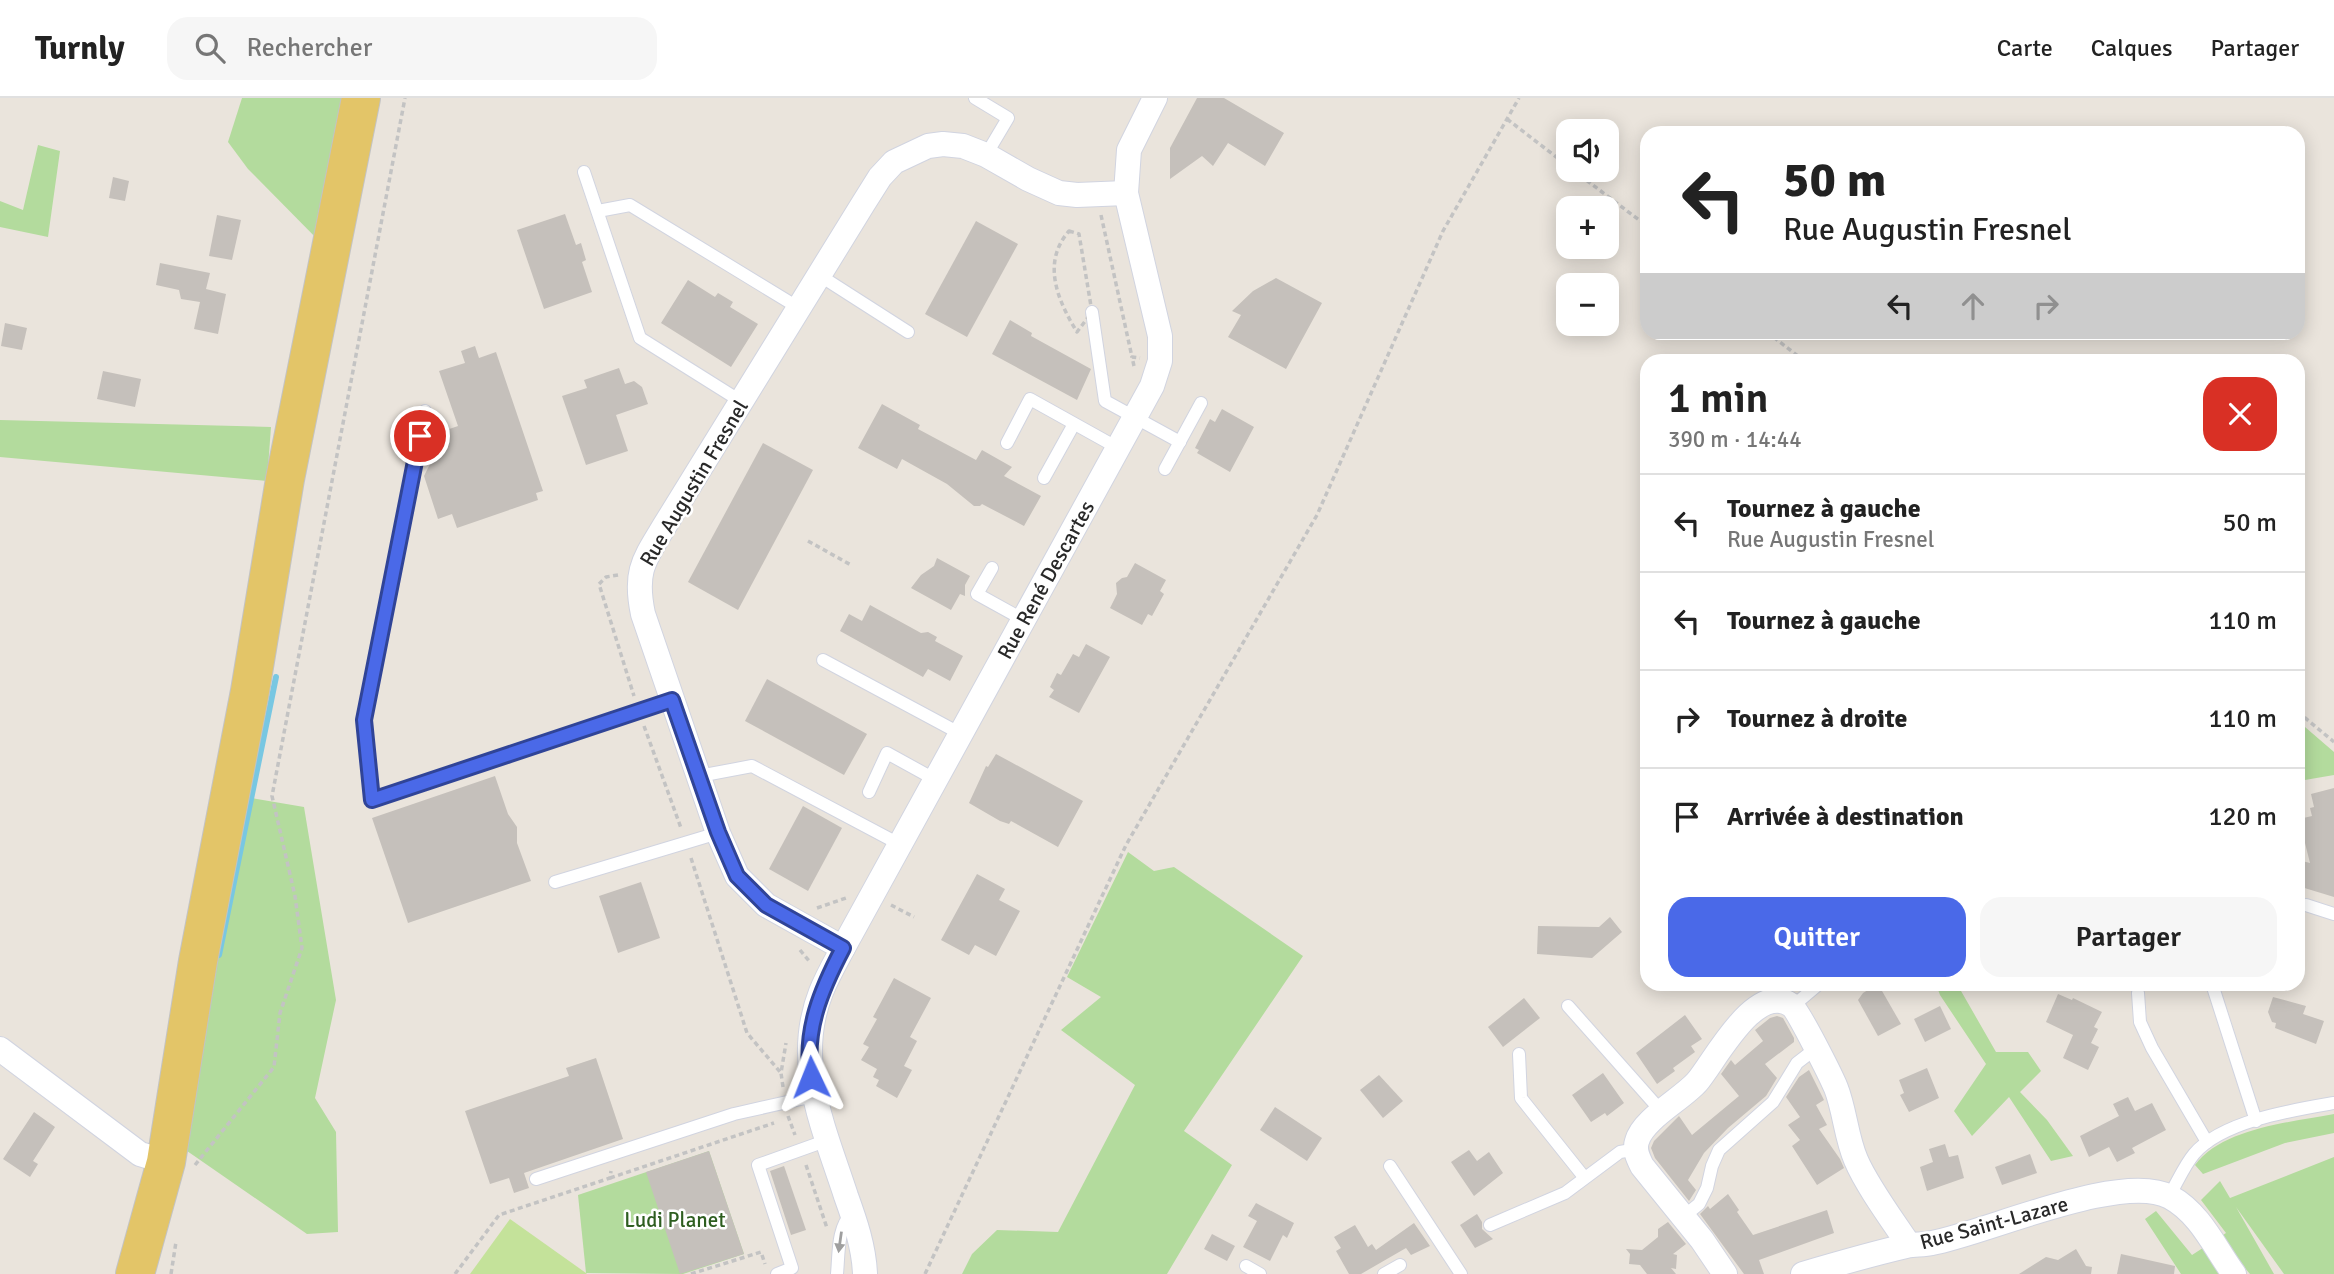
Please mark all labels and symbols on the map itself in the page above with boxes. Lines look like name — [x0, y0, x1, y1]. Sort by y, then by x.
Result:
street label: Rue Augustin Fresnel — [634, 395, 754, 571]
pin — [390, 406, 450, 466]
street label: Rue René Descartes — [992, 496, 1100, 664]
position arrow — [774, 1040, 848, 1114]
street label: Rue Saint-Lazare — [1917, 1191, 2071, 1255]
park label: Ludi Planet — [624, 1207, 726, 1233]
one-way arrow — [835, 1231, 846, 1253]

